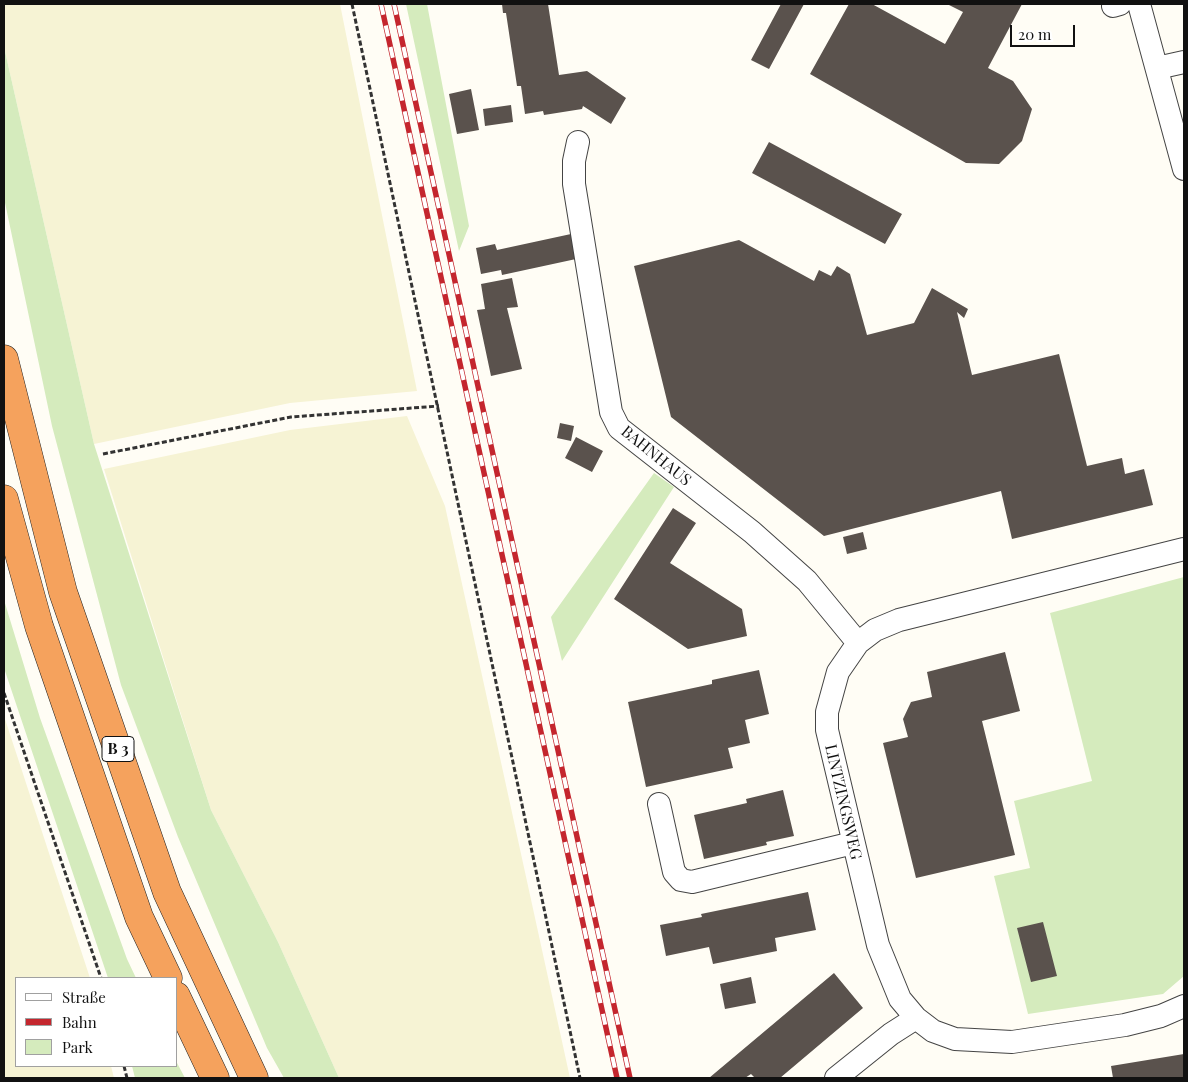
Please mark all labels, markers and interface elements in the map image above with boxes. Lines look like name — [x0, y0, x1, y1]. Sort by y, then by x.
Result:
scale bar — [1013, 15, 1078, 47]
text: 20 m — [1018, 24, 1051, 44]
street label: BAHNHAUS — [617, 422, 695, 490]
road number: B 3 — [102, 736, 134, 762]
street label: LINTZINGSWEG — [820, 743, 866, 861]
legend — [15, 977, 178, 1067]
text: Straße — [62, 987, 106, 1007]
text: Bahn — [62, 1012, 97, 1032]
text: Park — [62, 1037, 93, 1057]

